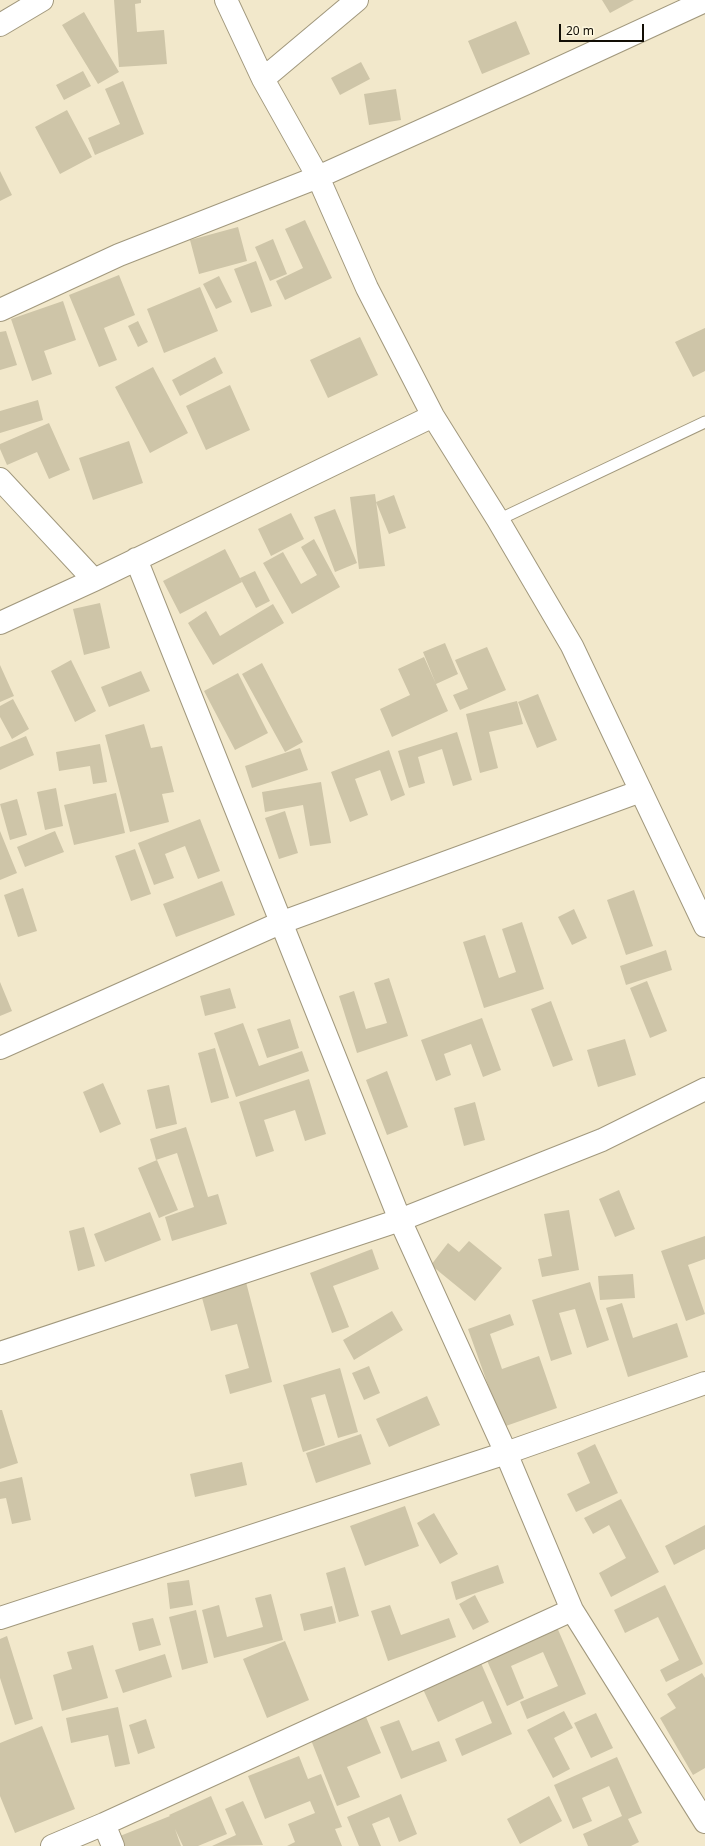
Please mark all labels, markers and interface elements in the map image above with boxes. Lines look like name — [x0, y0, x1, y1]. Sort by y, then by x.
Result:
scale bar — [561, 16, 646, 42]
text: 20 m — [566, 22, 594, 39]

